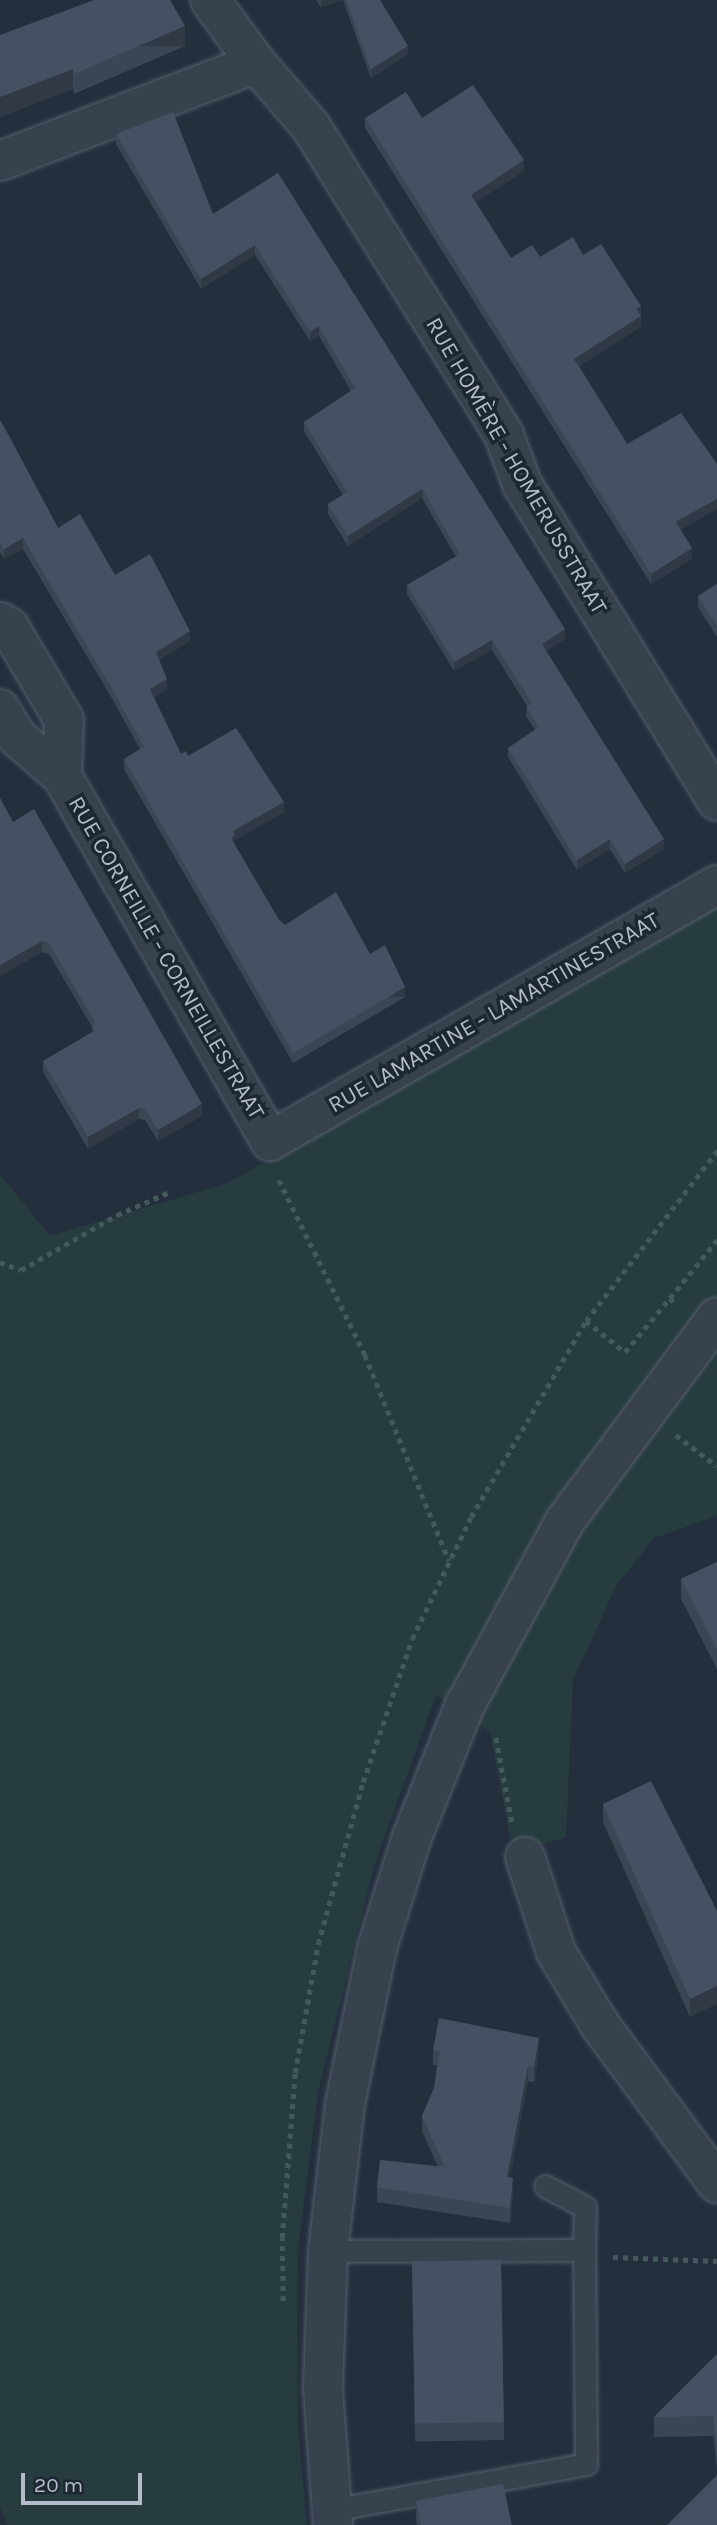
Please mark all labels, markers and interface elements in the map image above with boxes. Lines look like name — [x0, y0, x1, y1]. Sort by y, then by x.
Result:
street label: RUE HOMÈRE - HOMERUSSTRAAT — [419, 313, 613, 619]
street label: RUE CORNEILLE - CORNEILLESTRAAT — [62, 792, 270, 1124]
street label: RUE LAMARTINE - LAMARTINESTRAAT — [324, 907, 664, 1119]
scale bar — [24, 2458, 145, 2502]
text: 20 m — [34, 2473, 83, 2497]

